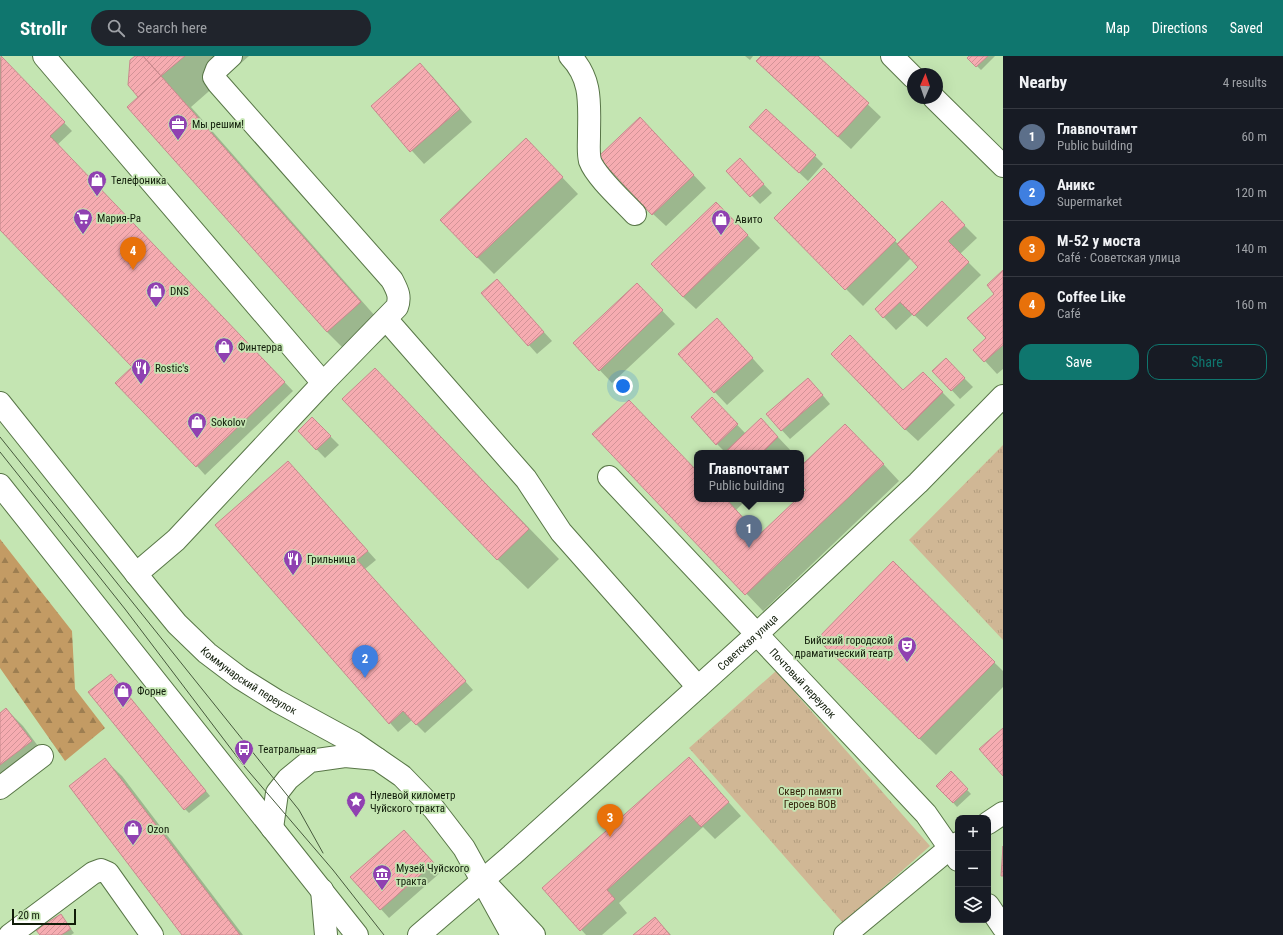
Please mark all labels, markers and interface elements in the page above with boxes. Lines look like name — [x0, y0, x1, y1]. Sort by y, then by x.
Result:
search box — [91, 10, 371, 46]
text: Strollr — [20, 17, 67, 40]
icon: search — [105, 17, 127, 39]
text: Search here — [137, 19, 207, 37]
text: Map — [1106, 20, 1130, 36]
text: Directions — [1152, 20, 1208, 36]
text: Saved — [1230, 20, 1263, 36]
north arrow — [907, 68, 943, 104]
text: Nearby — [1019, 72, 1067, 92]
text: 4 results — [1223, 75, 1267, 90]
office icon: Мы решим! — [167, 113, 189, 141]
place label: Мы решим! — [192, 118, 244, 131]
text: Главпочтамт — [1057, 120, 1137, 138]
text: 1 — [1029, 129, 1035, 144]
text: 60 m — [1241, 129, 1267, 144]
text: Public building — [1057, 138, 1133, 153]
shop icon: Телефоника — [86, 169, 108, 197]
place label: Телефоника — [111, 174, 166, 187]
text: Аникс — [1057, 176, 1095, 194]
text: 2 — [1029, 185, 1035, 200]
text: 120 m — [1235, 185, 1267, 200]
text: Supermarket — [1057, 194, 1122, 209]
supermarket icon: Мария-Ра — [72, 207, 94, 235]
shop icon: Авито — [710, 208, 732, 236]
place label: Мария-Ра — [97, 212, 141, 225]
place label: Авито — [735, 213, 763, 226]
text: М-52 у моста — [1057, 232, 1141, 250]
pin: 4 — [120, 237, 146, 270]
text: 3 — [1029, 241, 1035, 256]
text: 140 m — [1235, 241, 1267, 256]
text: Café · Советская улица — [1057, 250, 1180, 265]
shop icon: DNS — [145, 280, 167, 308]
place label: DNS — [170, 285, 189, 298]
text: Coffee Like — [1057, 288, 1126, 306]
text: 4 — [1029, 297, 1035, 312]
text: 160 m — [1235, 297, 1267, 312]
text: Café — [1057, 306, 1081, 321]
shop icon: Финтерра — [213, 336, 235, 364]
place label: Финтерра — [238, 341, 282, 354]
button: Save — [1019, 344, 1139, 380]
button: Share — [1147, 344, 1267, 380]
restaurant icon: Rostic's — [130, 357, 152, 385]
place label: Rostic's — [155, 362, 189, 375]
your location — [613, 376, 633, 396]
shop icon: Sokolov — [186, 411, 208, 439]
place label: Sokolov — [211, 416, 246, 429]
popup — [694, 450, 804, 502]
text: Главпочтамт — [709, 460, 789, 478]
text: Public building — [709, 478, 784, 493]
pin: 1 — [736, 515, 762, 548]
restaurant icon: Грильница — [282, 548, 304, 576]
place label: Грильница — [307, 553, 355, 566]
street label: Советская улица — [715, 612, 781, 673]
place label: Бийский городской драматический театр — [795, 634, 893, 660]
theatre icon: Бийский городской драматический театр — [896, 635, 918, 663]
street label: Коммунарский переулок — [198, 644, 299, 718]
pin: 2 — [352, 645, 378, 678]
street label: Почтовый переулок — [767, 646, 839, 722]
shop icon: Форне — [112, 680, 134, 708]
place label: Форне — [137, 685, 166, 698]
bus stop icon: Театральная — [233, 738, 255, 766]
place label: Театральная — [258, 743, 316, 756]
park label: Сквер памяти Героев ВОВ — [778, 785, 842, 811]
place label: Нулевой километр Чуйского тракта — [370, 789, 455, 815]
place icon: Нулевой километр Чуйского тракта — [345, 790, 367, 818]
pin: 3 — [597, 804, 623, 837]
map controls — [955, 815, 991, 923]
button: + — [955, 815, 991, 851]
shop icon: Ozon — [122, 818, 144, 846]
place label: Ozon — [147, 823, 169, 836]
button: − — [955, 851, 991, 887]
place label: Музей Чуйского тракта — [396, 862, 470, 888]
museum icon: Музей Чуйского тракта — [371, 863, 393, 891]
button: layers — [955, 887, 991, 923]
scale bar — [12, 907, 76, 926]
text: 20 m — [18, 909, 40, 922]

